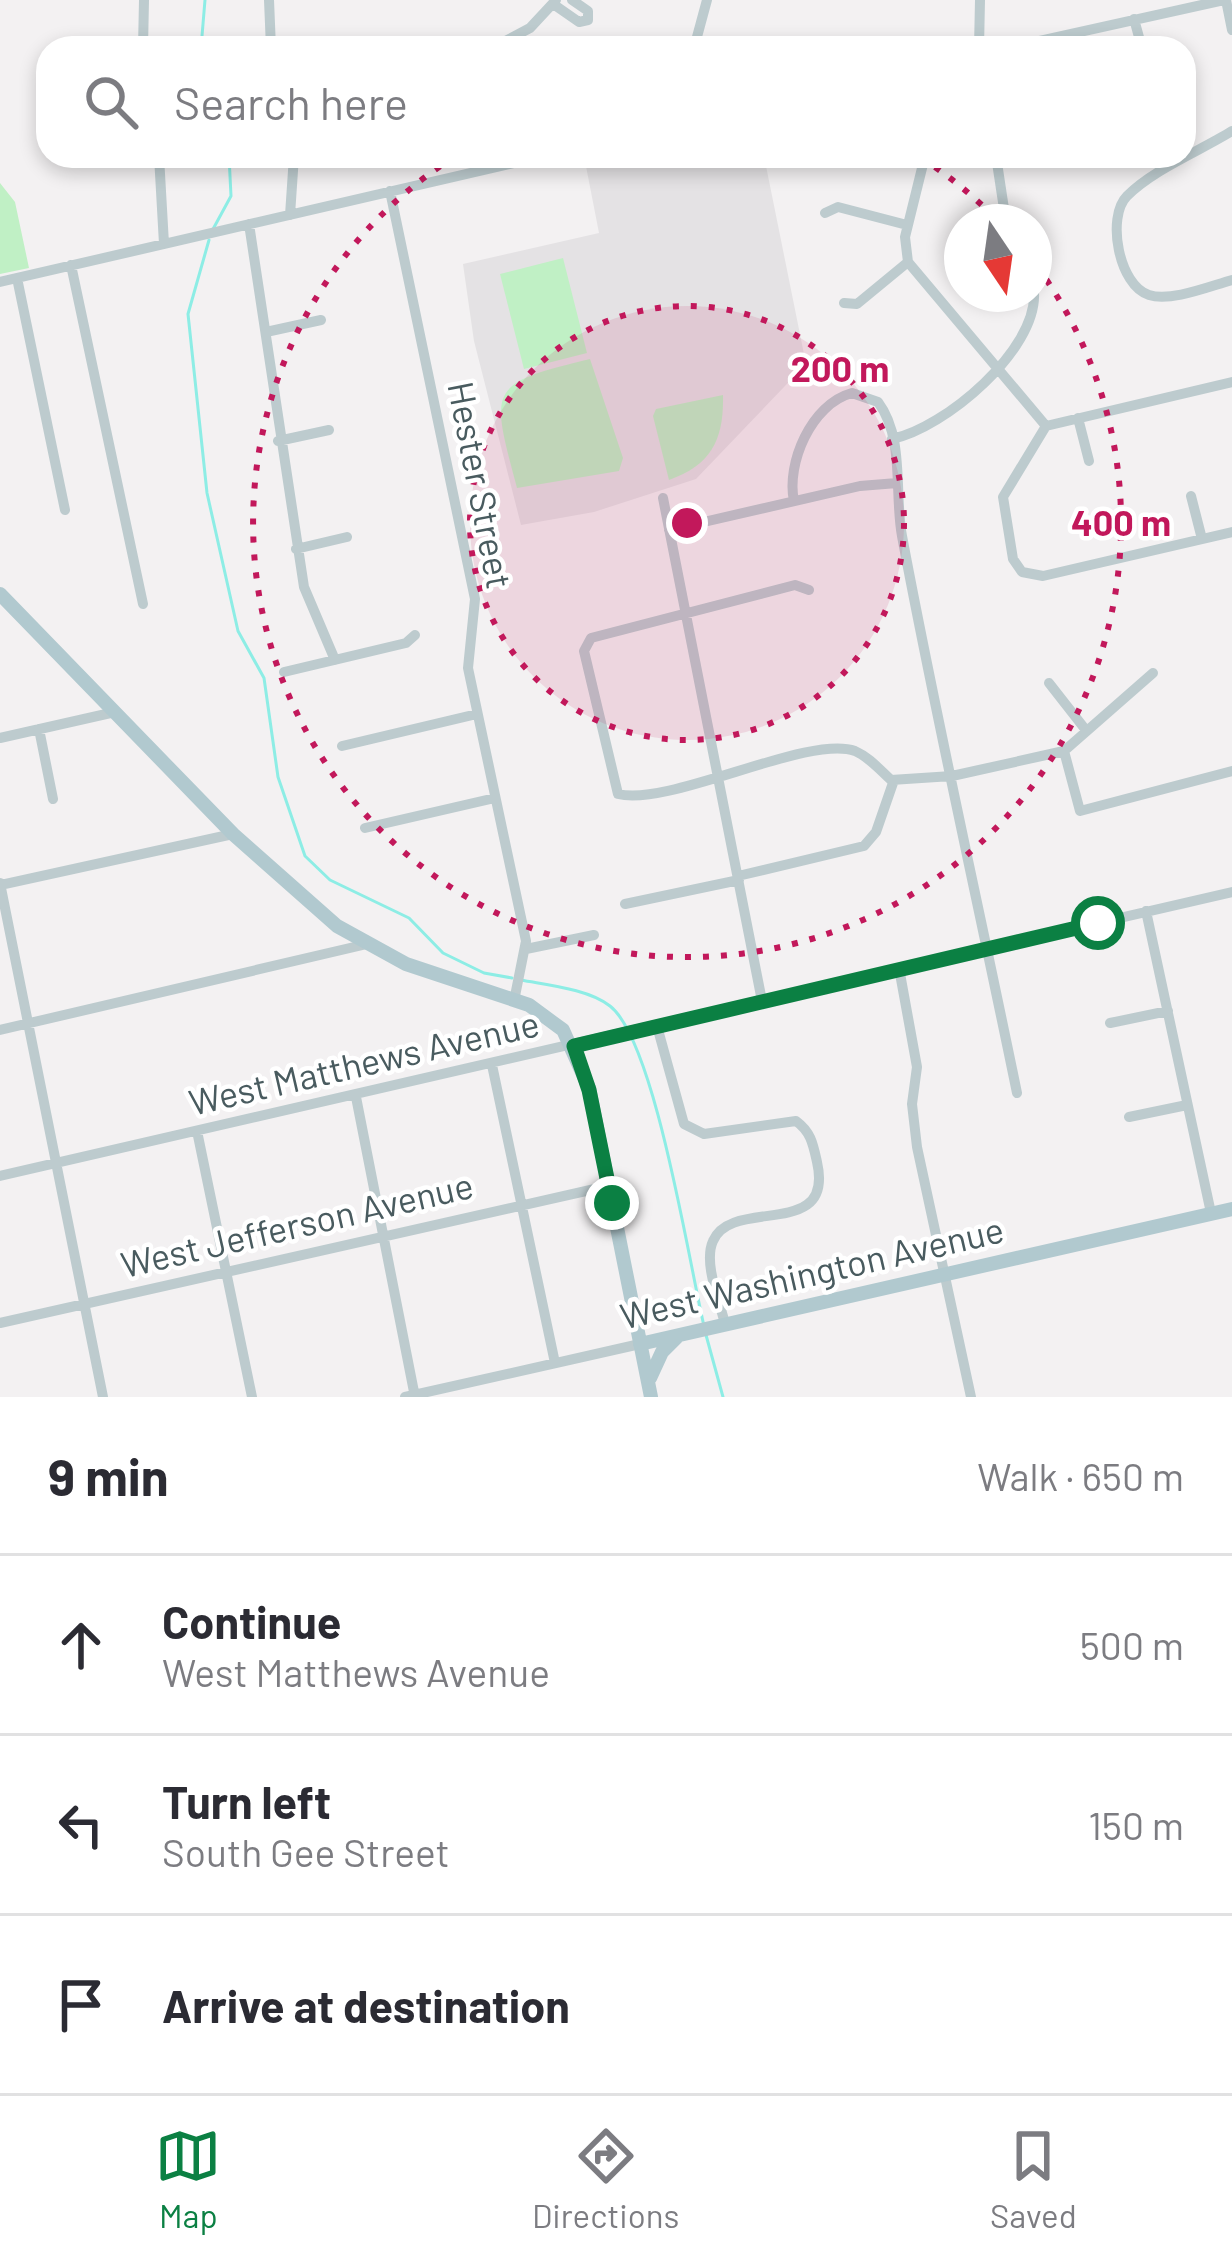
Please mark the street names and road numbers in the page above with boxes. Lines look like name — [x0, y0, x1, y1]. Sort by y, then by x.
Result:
street label: Hester Street — [440, 378, 523, 592]
street label: West Matthews Avenue — [184, 1000, 543, 1123]
street label: West Jefferson Avenue — [116, 1162, 477, 1285]
street label: West Washington Avenue — [616, 1206, 1008, 1337]

